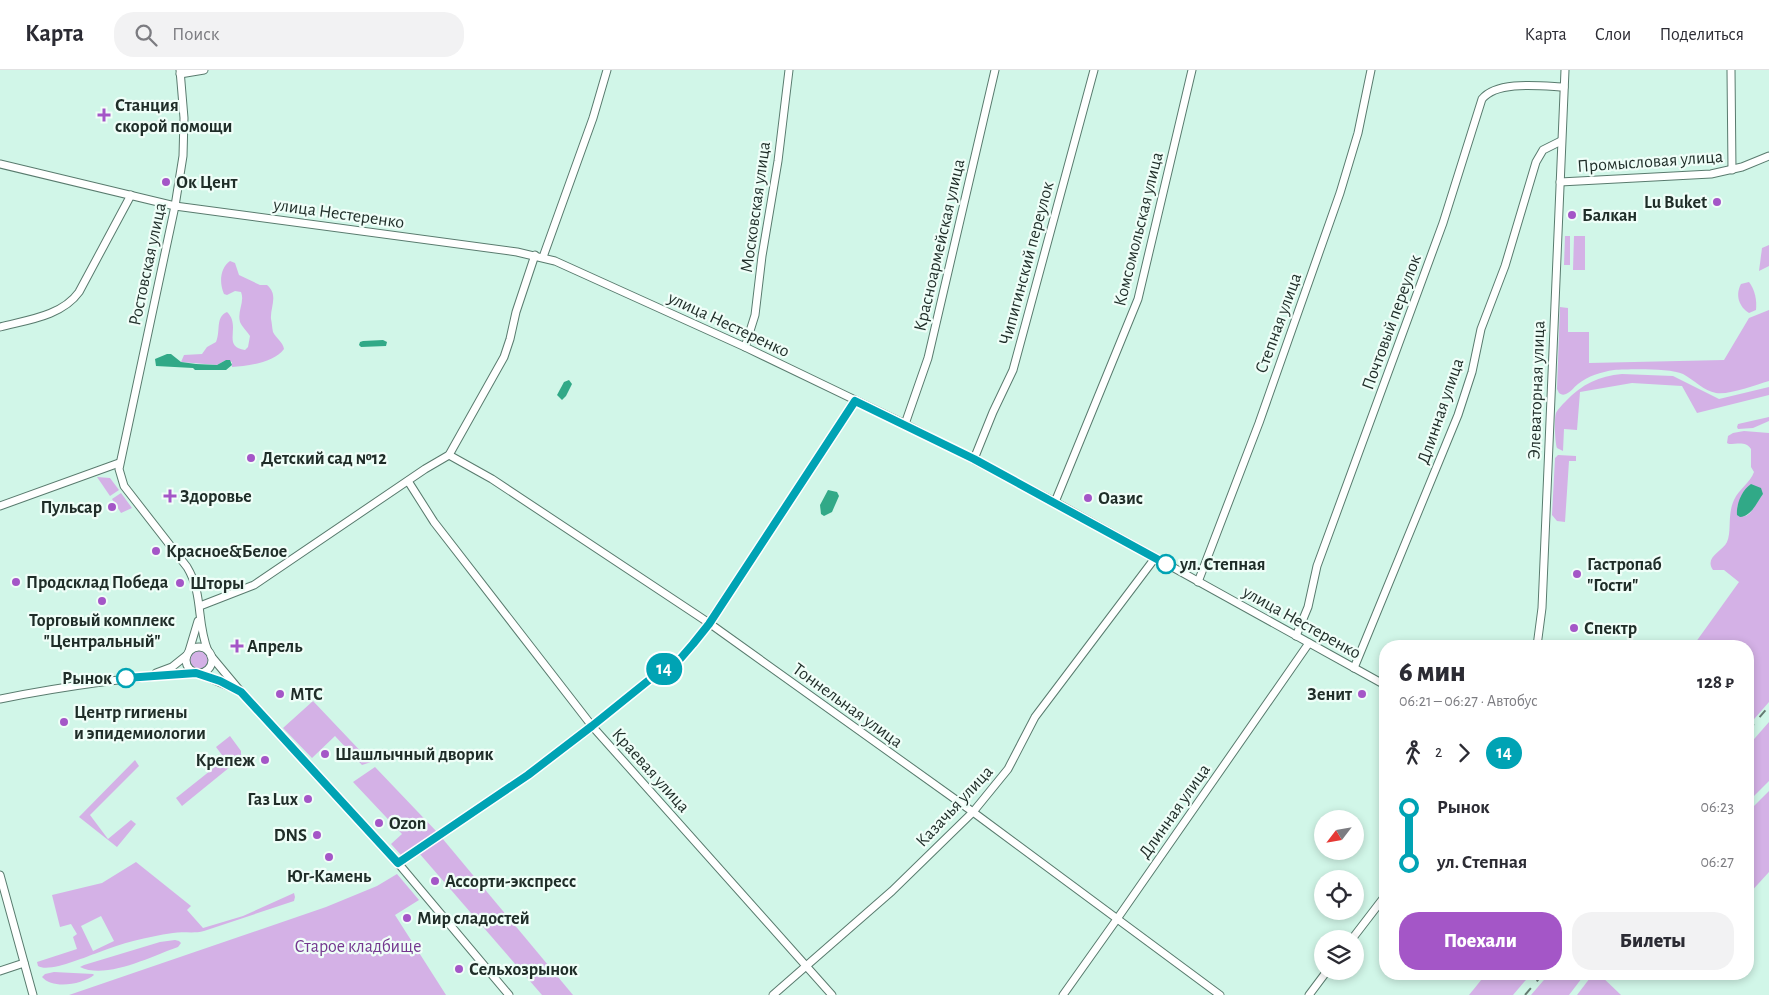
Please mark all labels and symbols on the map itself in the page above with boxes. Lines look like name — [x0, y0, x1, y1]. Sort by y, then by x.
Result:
place label: Станция скорой помощи — [115, 97, 232, 136]
marker: Станция скорой помощи — [97, 108, 111, 122]
street label: Московская улица — [738, 140, 774, 274]
street label: Промысловая улица — [1576, 148, 1724, 176]
street label: Комсомольская улица — [1111, 150, 1167, 308]
street label: Красноармейская улица — [911, 157, 969, 333]
place label: Ок Цент — [176, 174, 239, 192]
marker: Ок Цент — [160, 176, 172, 188]
street label: Чипигинский переулок — [996, 179, 1058, 347]
place label: Lu Buket — [1644, 194, 1707, 212]
street label: улица Нестеренко — [271, 196, 405, 232]
marker: Lu Buket — [1711, 196, 1723, 208]
street label: Ростовская улица — [126, 201, 170, 327]
place label: Балкан — [1582, 207, 1637, 225]
marker: Балкан — [1566, 209, 1578, 221]
street label: Почтовый переулок — [1359, 252, 1425, 392]
street label: Степная улица — [1252, 271, 1305, 376]
street label: улица Нестеренко — [664, 288, 792, 361]
street label: Элеваторная улица — [1526, 320, 1548, 460]
street label: Длинная улица — [1414, 356, 1467, 467]
place label: Детский сад №12 — [261, 450, 387, 468]
marker: Детский сад №12 — [245, 452, 257, 464]
place label: Здоровье — [180, 488, 252, 506]
marker: Здоровье — [164, 490, 176, 502]
place label: Оазис — [1098, 490, 1143, 508]
marker: Оазис — [1082, 492, 1094, 504]
place label: Пульсар — [40, 499, 102, 517]
marker: Пульсар — [106, 501, 118, 513]
place label: Красное&Белое — [166, 543, 287, 561]
marker: Красное&Белое — [150, 545, 162, 557]
marker: ул. Степная — [1156, 554, 1176, 574]
place label: ул. Степная — [1179, 556, 1266, 574]
place label: Гастропаб "Гости" — [1587, 556, 1662, 595]
marker: Гастропаб "Гости" — [1571, 568, 1583, 580]
place label: Продсклад Победа — [26, 574, 169, 592]
place label: Шторы — [190, 575, 244, 593]
marker: Продсклад Победа — [10, 576, 22, 588]
marker: Шторы — [174, 577, 186, 589]
street label: улица Нестеренко — [1239, 583, 1364, 663]
marker: Торговый комплекс "Центральный" — [96, 595, 108, 607]
place label: Торговый комплекс "Центральный" — [29, 612, 175, 651]
place label: Спектр — [1584, 620, 1637, 638]
marker: Спектр — [1568, 622, 1580, 634]
place label: Апрель — [247, 638, 303, 656]
marker: Апрель — [231, 640, 243, 652]
line badge: 14 — [642, 653, 686, 685]
street label: Тоннельная улица — [789, 660, 906, 752]
marker: Рынок — [116, 668, 136, 688]
place label: Рынок — [62, 670, 112, 688]
place label: МТС — [290, 686, 323, 704]
place label: Зенит — [1307, 686, 1353, 704]
marker: МТС — [274, 688, 286, 700]
marker: Зенит — [1356, 688, 1368, 700]
place label: Центр гигиены и эпидемиологии — [74, 704, 206, 743]
marker: Центр гигиены и эпидемиологии — [58, 716, 70, 728]
street label: Краевая улица — [608, 725, 693, 816]
place label: Шашлычный дворик — [335, 746, 493, 764]
marker: Шашлычный дворик — [319, 748, 331, 760]
place label: Крепеж — [195, 752, 255, 770]
marker: Крепеж — [259, 754, 271, 766]
street label: Длинная улица — [1136, 761, 1214, 862]
street label: Казачья улица — [913, 763, 997, 851]
place label: Газ Lux — [247, 791, 299, 809]
marker: Газ Lux — [302, 793, 314, 805]
north arrow — [1314, 810, 1364, 860]
place label: Ozon — [389, 815, 426, 833]
marker: Ozon — [373, 817, 385, 829]
place label: DNS — [274, 827, 307, 845]
marker: DNS — [311, 829, 323, 841]
marker: Юг-Камень — [323, 851, 335, 863]
place label: Юг-Камень — [287, 868, 372, 886]
place label: Ассорти-экспресс — [445, 873, 576, 891]
marker: Ассорти-экспресс — [429, 875, 441, 887]
place label: Мир сладостей — [417, 910, 530, 928]
marker: Мир сладостей — [401, 912, 413, 924]
park label: Старое кладбище — [295, 937, 421, 956]
place label: Сельхозрынок — [469, 961, 578, 979]
marker: Сельхозрынок — [453, 963, 465, 975]

